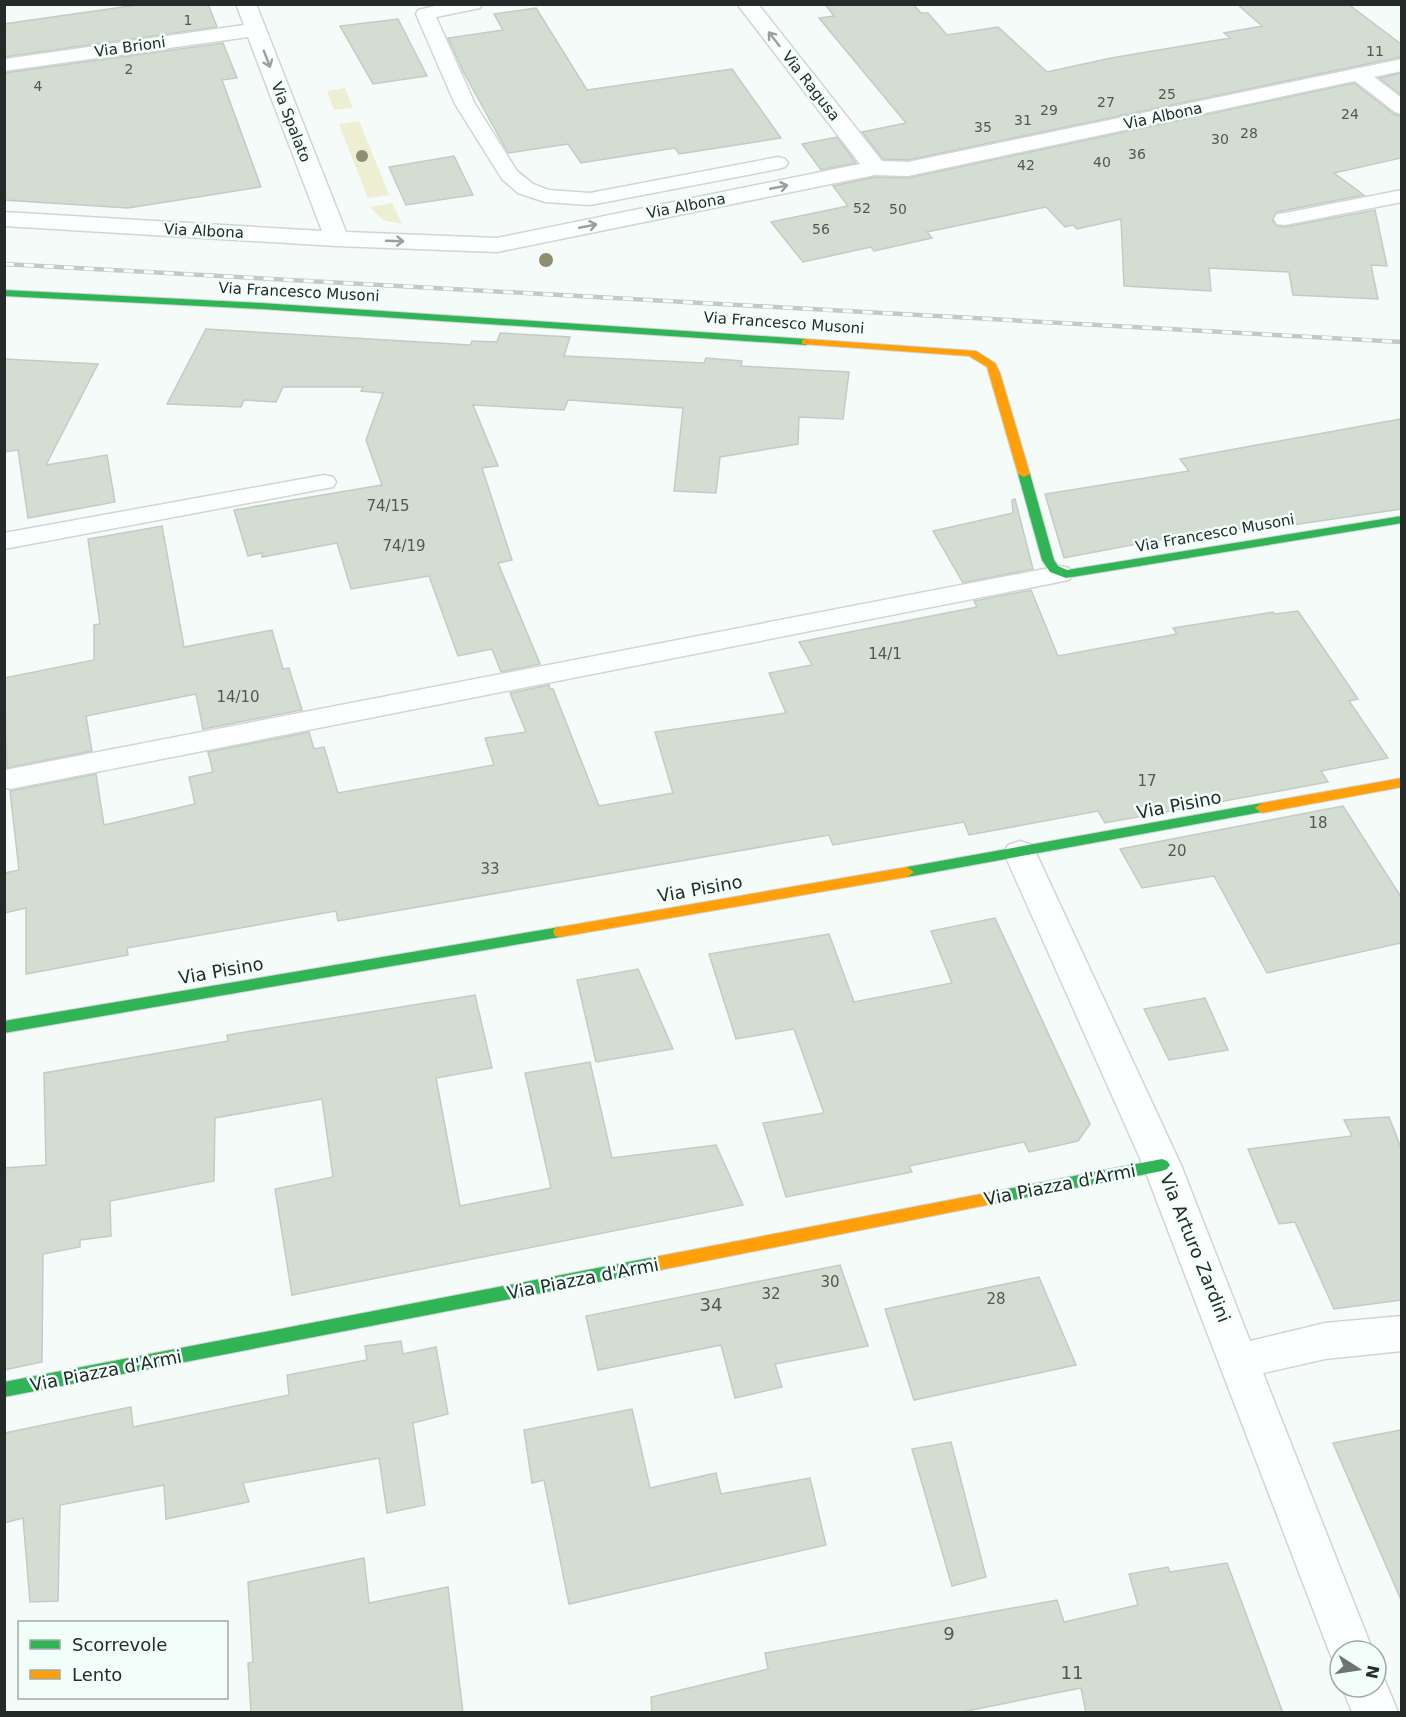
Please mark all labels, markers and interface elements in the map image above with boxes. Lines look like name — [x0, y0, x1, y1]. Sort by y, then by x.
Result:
house number: 1 — [184, 12, 192, 28]
one-way arrow — [768, 31, 781, 47]
street label: Via Brioni — [93, 33, 167, 61]
house number: 11 — [1366, 43, 1384, 59]
street label: Via Ragusa — [778, 48, 844, 124]
one-way arrow — [262, 50, 273, 68]
house number: 2 — [125, 61, 133, 77]
house number: 4 — [34, 78, 43, 94]
street label: Via Spalato — [267, 79, 315, 165]
house number: 25 — [1158, 86, 1176, 102]
house number: 27 — [1097, 94, 1115, 110]
street label: Via Albona — [1122, 99, 1204, 133]
house number: 29 — [1040, 102, 1058, 118]
house number: 24 — [1341, 106, 1359, 122]
house number: 31 — [1014, 112, 1032, 128]
house number: 35 — [974, 119, 992, 135]
house number: 28 — [1240, 125, 1258, 141]
house number: 30 — [1211, 131, 1229, 147]
house number: 36 — [1128, 146, 1146, 162]
house number: 40 — [1093, 154, 1111, 170]
house number: 42 — [1017, 157, 1035, 173]
one-way arrow — [770, 181, 789, 193]
street label: Via Albona — [645, 190, 727, 222]
house number: 52 — [853, 200, 871, 216]
house number: 50 — [889, 201, 907, 217]
street label: Via Albona — [164, 220, 244, 242]
one-way arrow — [578, 220, 598, 231]
house number: 56 — [812, 221, 830, 237]
one-way arrow — [385, 235, 405, 247]
street label: Via Francesco Musoni — [218, 279, 380, 305]
street label: Via Francesco Musoni — [703, 308, 865, 338]
house number: 74/15 — [366, 497, 410, 515]
street label: Via Francesco Musoni — [1134, 510, 1296, 556]
house number: 74/19 — [382, 537, 426, 555]
house number: 14/1 — [868, 645, 902, 663]
house number: 14/10 — [216, 688, 260, 706]
house number: 17 — [1137, 772, 1157, 790]
street label: Via Pisino — [1135, 786, 1223, 823]
house number: 18 — [1308, 814, 1328, 832]
house number: 20 — [1167, 842, 1187, 860]
house number: 33 — [480, 860, 500, 878]
street label: Via Pisino — [656, 871, 744, 906]
street label: Via Pisino — [177, 953, 265, 988]
street label: Via Piazza d'Armi — [982, 1159, 1138, 1210]
street label: Via Arturo Zardini — [1156, 1170, 1235, 1325]
street label: Via Piazza d'Armi — [505, 1253, 661, 1304]
house number: 30 — [820, 1273, 840, 1291]
house number: 32 — [761, 1285, 781, 1303]
house number: 28 — [986, 1290, 1006, 1308]
house number: 34 — [700, 1294, 722, 1315]
street label: Via Piazza d'Armi — [28, 1345, 184, 1396]
legend — [18, 1621, 228, 1699]
house number: 9 — [943, 1623, 955, 1644]
text: Scorrevole — [72, 1634, 167, 1655]
north arrow — [1328, 1639, 1388, 1699]
house number: 11 — [1061, 1662, 1083, 1683]
text: N — [1361, 1663, 1383, 1681]
text: Lento — [72, 1664, 122, 1685]

